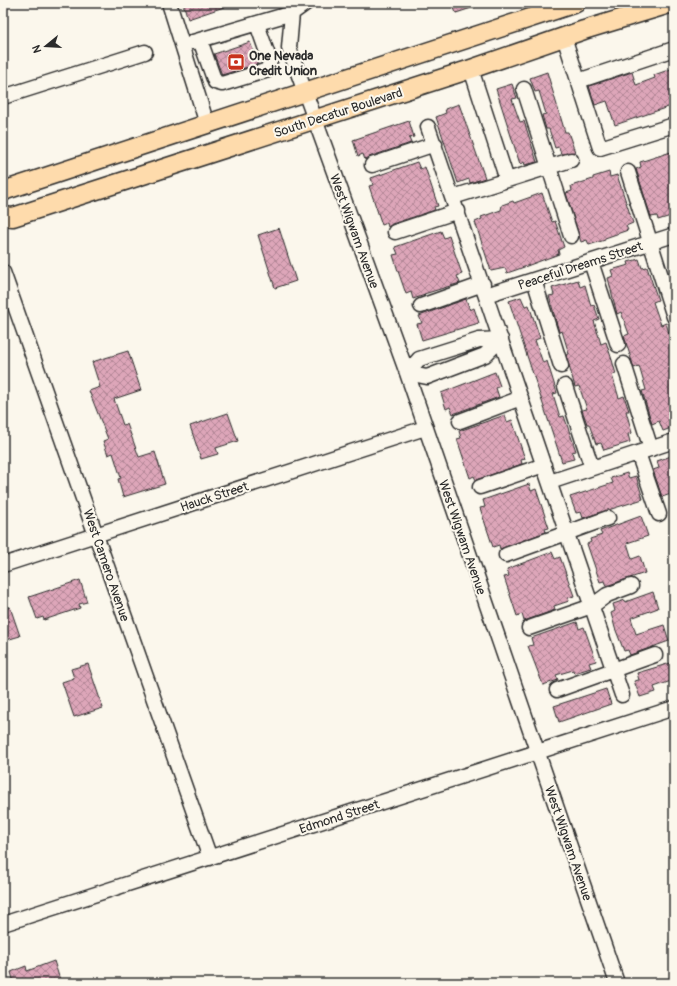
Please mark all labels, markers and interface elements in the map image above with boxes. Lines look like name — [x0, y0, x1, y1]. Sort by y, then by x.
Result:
north arrow — [26, 26, 66, 66]
text: N — [29, 43, 44, 54]
place label: One Nevada Credit Union — [249, 48, 318, 79]
bank icon: One Nevada Credit Union — [226, 52, 246, 72]
street label: South Decatur Boulevard — [272, 85, 405, 141]
street label: West Wigwam Avenue — [326, 172, 382, 291]
street label: Peaceful Dreams Street — [516, 238, 645, 294]
street label: Hauck Street — [178, 478, 251, 515]
street label: West Wigwam Avenue — [435, 478, 489, 597]
street label: West Camero Avenue — [79, 507, 133, 624]
street label: West Wigwam Avenue — [541, 784, 595, 903]
street label: Edmond Street — [297, 796, 382, 837]

